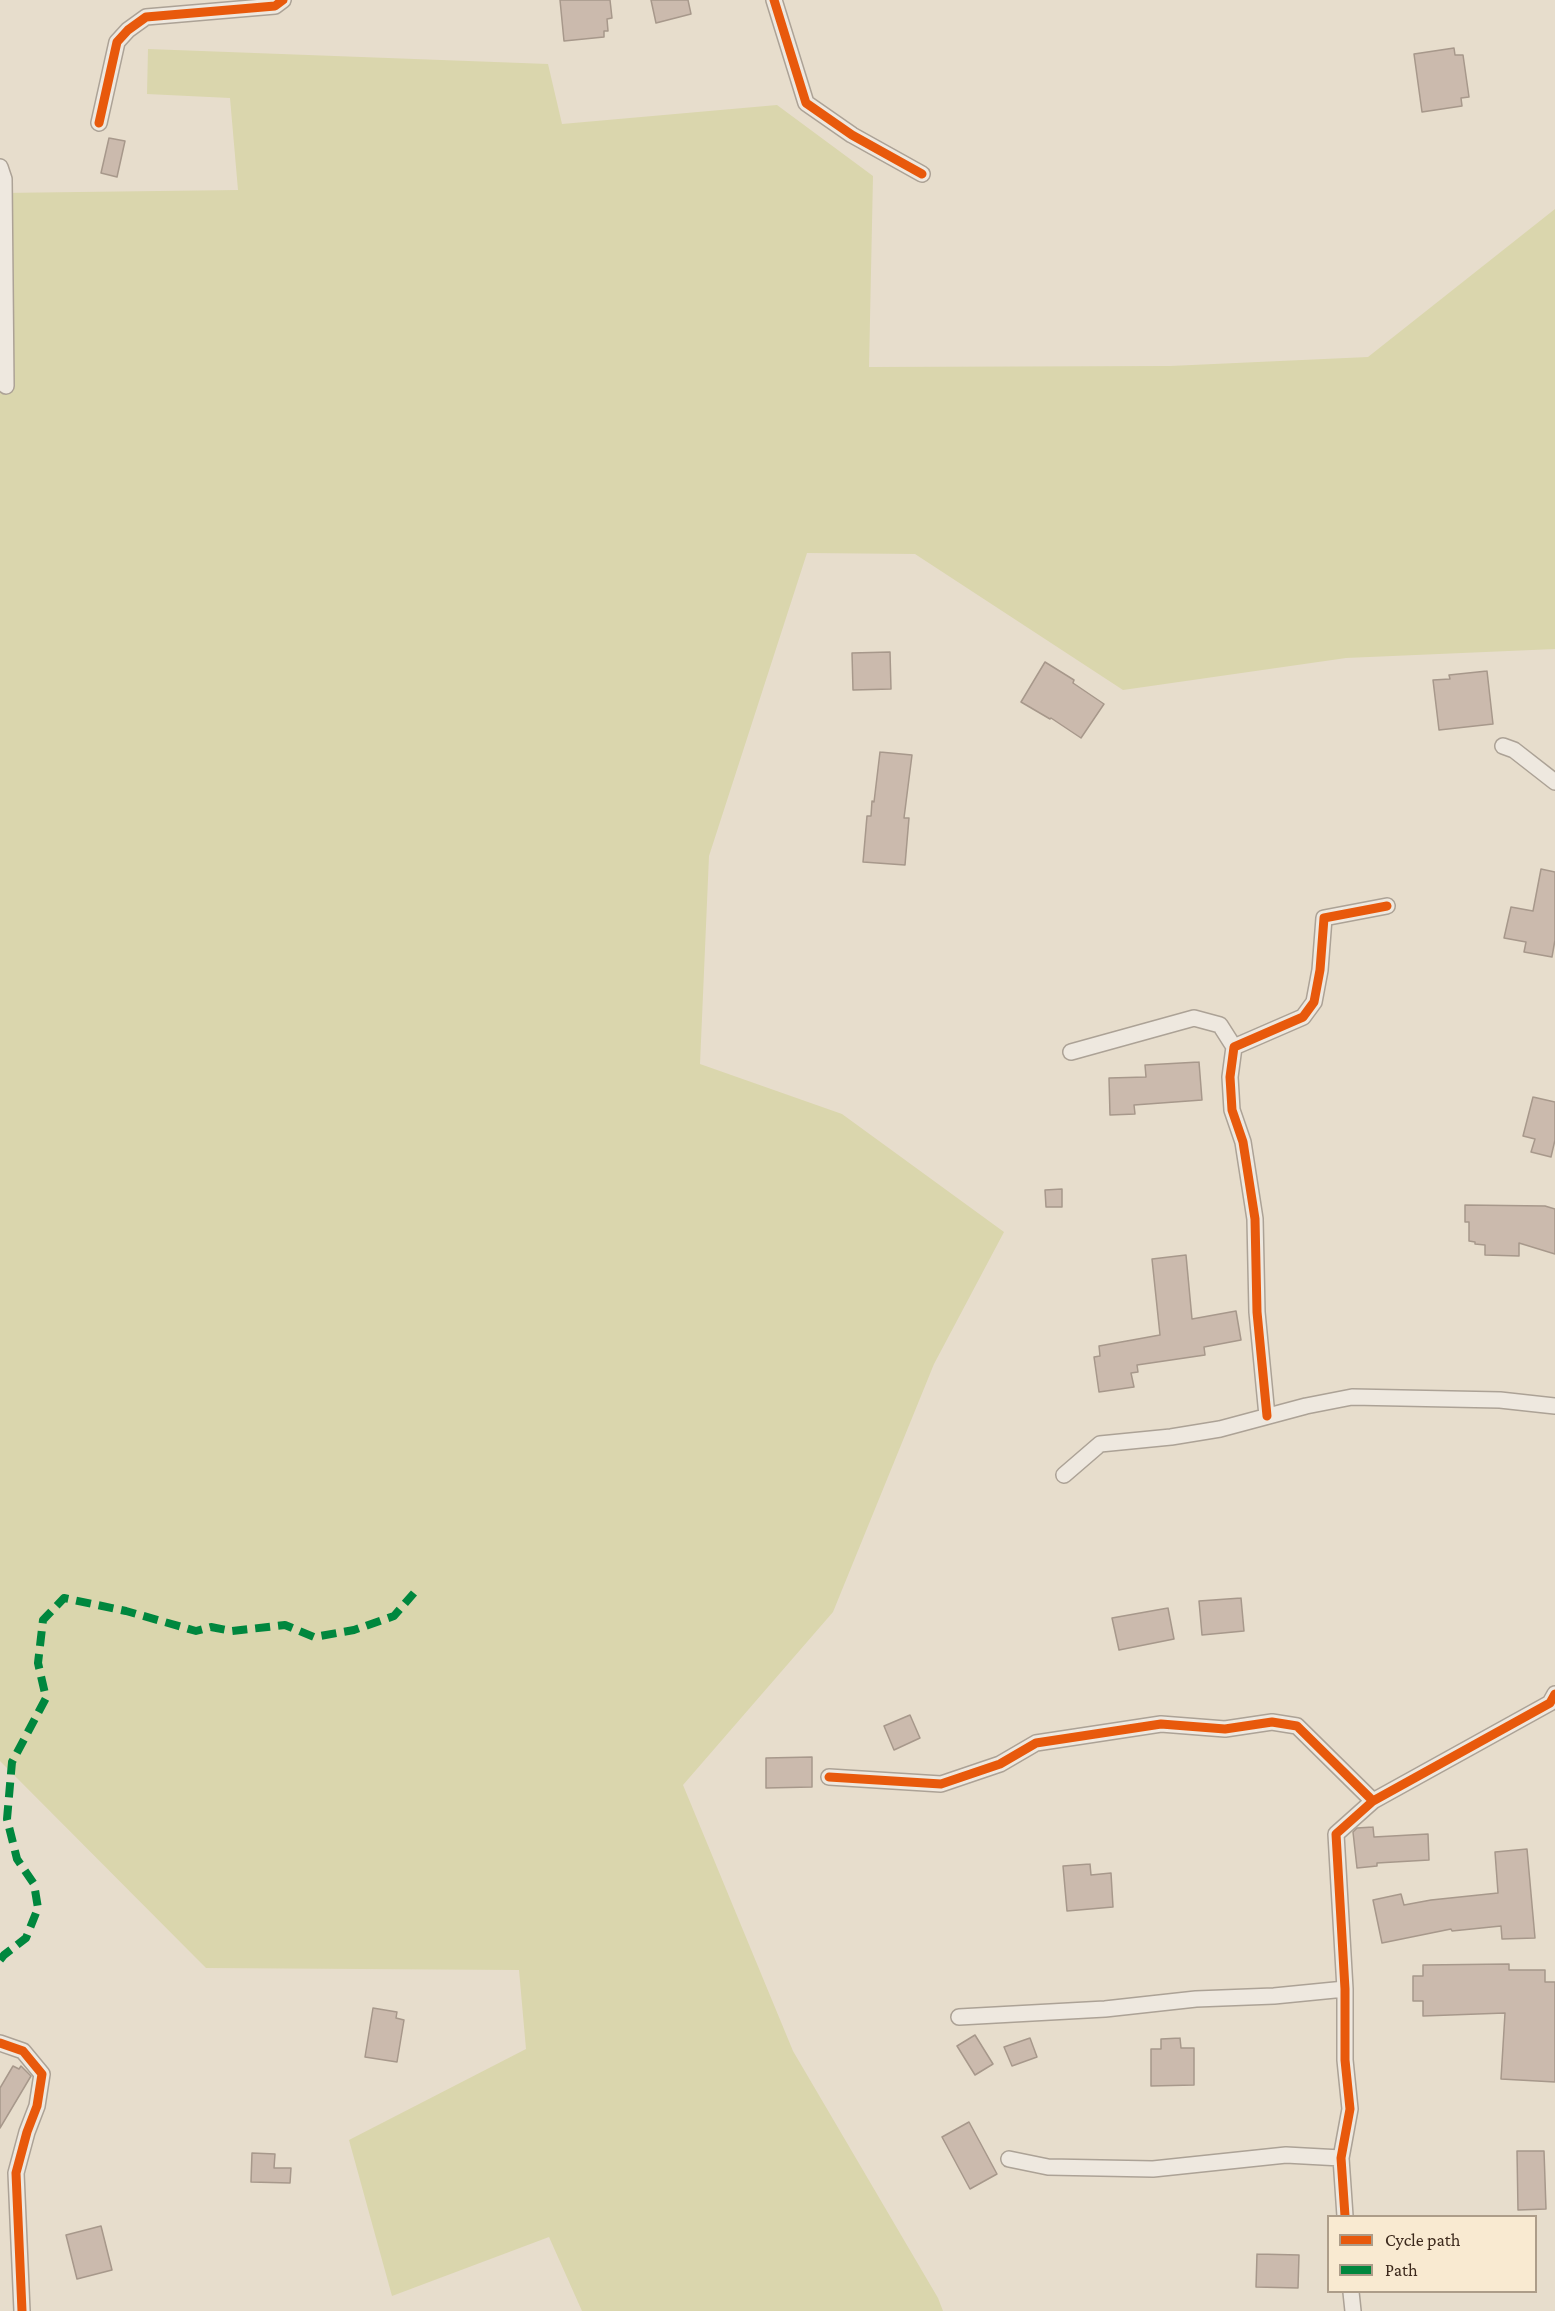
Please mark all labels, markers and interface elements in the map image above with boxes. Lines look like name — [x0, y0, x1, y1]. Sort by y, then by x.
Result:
legend — [1327, 2215, 1537, 2293]
text: Cycle path — [1385, 2230, 1460, 2250]
text: Path — [1385, 2260, 1418, 2280]

